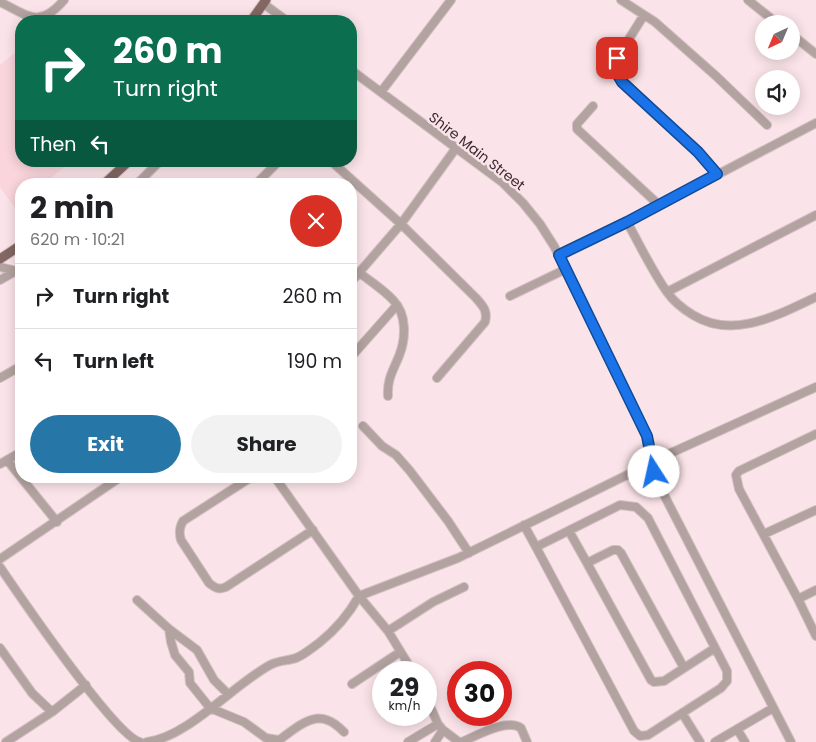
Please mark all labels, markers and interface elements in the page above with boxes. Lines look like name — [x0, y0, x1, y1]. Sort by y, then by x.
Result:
north arrow — [755, 15, 800, 60]
map controls — [755, 15, 800, 115]
text: 260 m — [113, 26, 223, 75]
icon: right — [30, 35, 95, 100]
pin — [596, 37, 638, 79]
icon: arrive — [603, 44, 631, 72]
button: sound — [755, 70, 800, 115]
text: Turn right — [113, 73, 218, 104]
street label: Shire Main Street — [425, 107, 529, 195]
icon: left — [86, 130, 114, 158]
text: Then — [30, 131, 76, 158]
text: 2 min — [30, 186, 114, 229]
button: close — [290, 195, 342, 247]
text: 620 m · 10:21 — [30, 228, 125, 251]
icon: right — [30, 282, 58, 310]
text: Turn right — [73, 283, 169, 310]
text: 260 m — [282, 283, 342, 310]
icon: left — [30, 347, 58, 375]
text: Turn left — [73, 348, 154, 375]
text: 190 m — [287, 348, 342, 375]
button: Exit — [30, 415, 181, 473]
button: Share — [191, 415, 342, 473]
position arrow — [627, 445, 679, 497]
speed limit sign: 30 — [447, 661, 512, 726]
text: 29 — [390, 670, 419, 705]
text: km/h — [389, 697, 420, 714]

